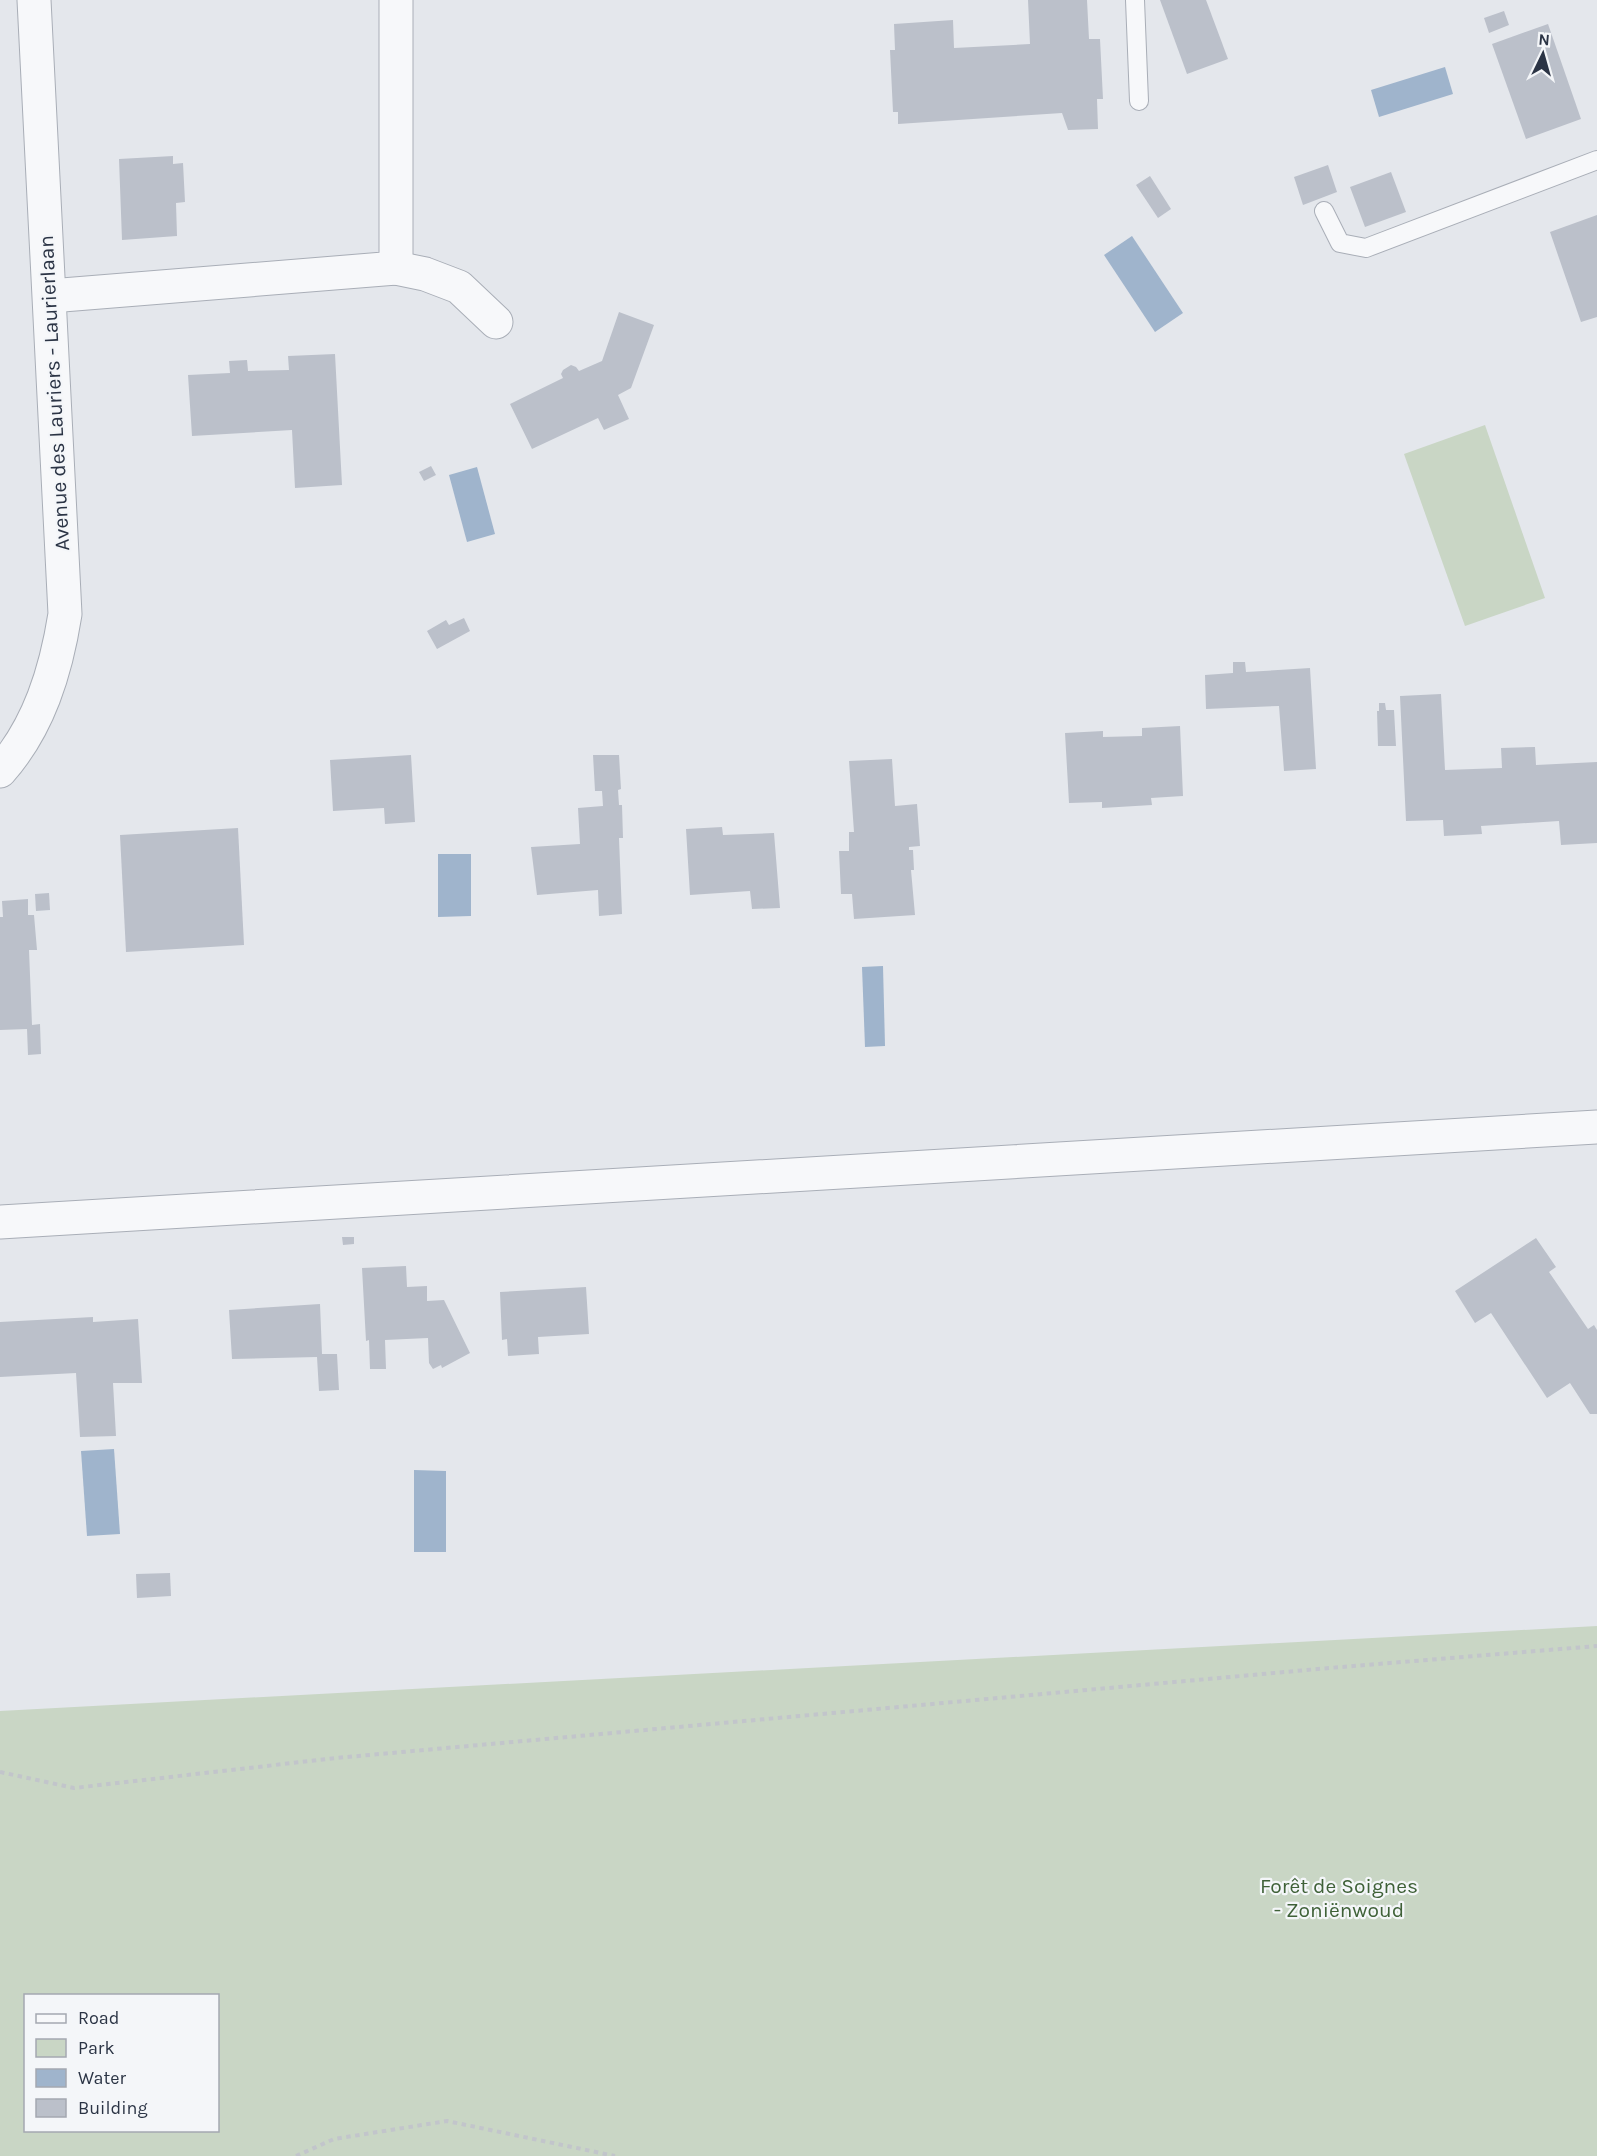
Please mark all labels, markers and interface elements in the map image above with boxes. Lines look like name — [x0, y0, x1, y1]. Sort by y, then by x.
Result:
north arrow — [1513, 24, 1573, 84]
text: N — [1538, 30, 1551, 50]
street label: Avenue des Lauriers - Laurierlaan — [34, 235, 74, 551]
park label: Forêt de Soignes - Zoniënwoud — [1260, 1874, 1418, 1922]
legend — [24, 1994, 219, 2132]
text: Road — [78, 2007, 119, 2029]
text: Park — [78, 2037, 115, 2059]
text: Water — [78, 2067, 126, 2089]
text: Building — [78, 2097, 148, 2119]

